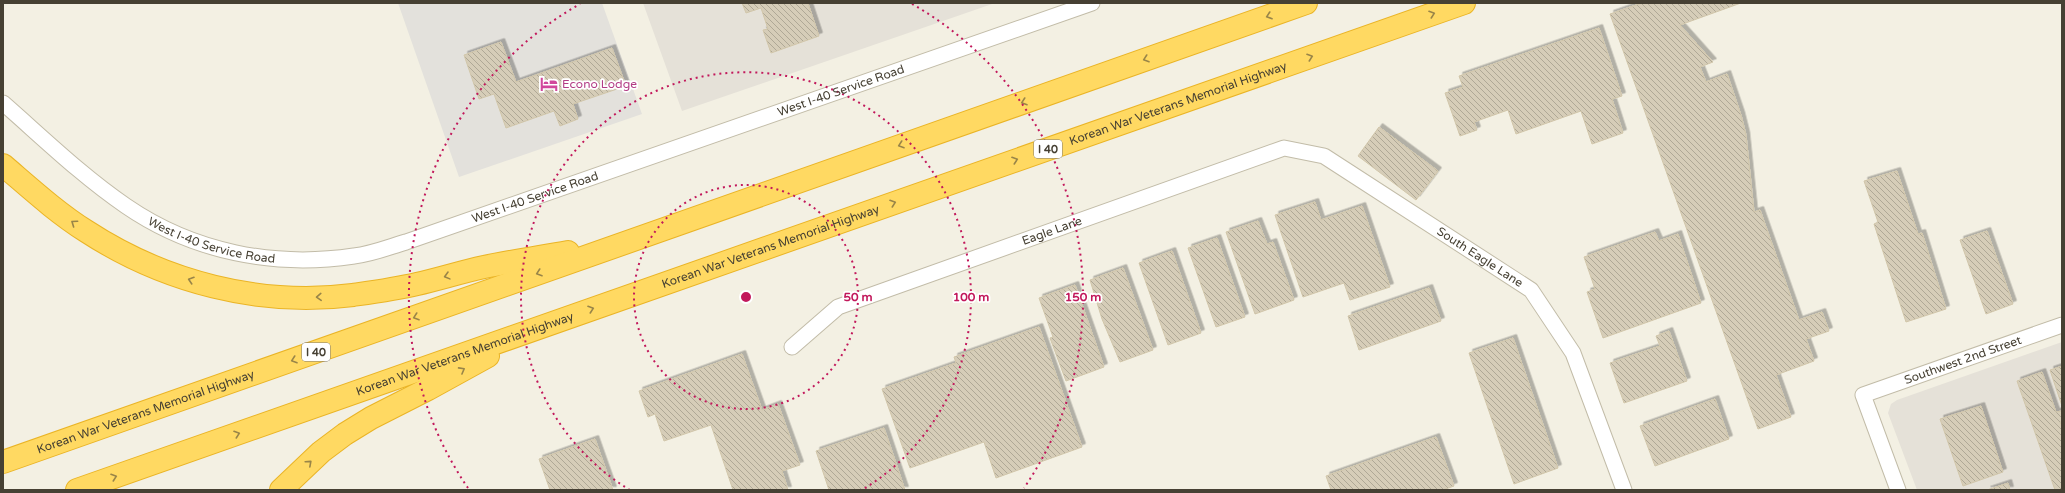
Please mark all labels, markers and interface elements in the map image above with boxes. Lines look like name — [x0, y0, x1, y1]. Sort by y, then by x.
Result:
one-way arrow — [1429, 10, 1436, 19]
one-way arrow — [1266, 11, 1273, 20]
one-way arrow — [1306, 53, 1313, 62]
one-way arrow — [1143, 54, 1150, 63]
street label: Korean War Veterans Memorial Highway — [1067, 59, 1289, 148]
street label: West I-40 Service Road — [776, 62, 906, 119]
hotel icon: Econo Lodge — [539, 74, 559, 94]
place label: Econo Lodge — [562, 77, 637, 91]
one-way arrow — [1020, 97, 1027, 106]
one-way arrow — [898, 140, 905, 149]
road number: I 40 — [1034, 140, 1062, 158]
one-way arrow — [1012, 156, 1019, 165]
street label: West I-40 Service Road — [470, 169, 600, 226]
one-way arrow — [889, 199, 896, 208]
street label: Korean War Veterans Memorial Highway — [660, 202, 882, 291]
street label: West I-40 Service Road — [145, 214, 276, 266]
street label: Eagle Lane — [1020, 214, 1084, 248]
one-way arrow — [72, 221, 79, 228]
street label: South Eagle Lane — [1434, 224, 1526, 290]
one-way arrow — [536, 269, 543, 277]
one-way arrow — [444, 272, 450, 280]
one-way arrow — [187, 276, 194, 285]
centre of rings — [739, 290, 753, 304]
text: 50 m — [843, 290, 873, 304]
text: 100 m — [953, 290, 989, 304]
text: 150 m — [1065, 290, 1101, 304]
one-way arrow — [316, 293, 322, 302]
one-way arrow — [588, 305, 595, 313]
street label: Korean War Veterans Memorial Highway — [354, 309, 576, 398]
one-way arrow — [413, 312, 420, 320]
street label: Southwest 2nd Street — [1902, 333, 2024, 387]
road number: I 40 — [302, 343, 330, 361]
one-way arrow — [290, 355, 297, 363]
street label: Korean War Veterans Memorial Highway — [35, 367, 257, 457]
one-way arrow — [458, 368, 465, 375]
one-way arrow — [233, 430, 240, 438]
one-way arrow — [304, 460, 312, 467]
one-way arrow — [110, 473, 117, 482]

